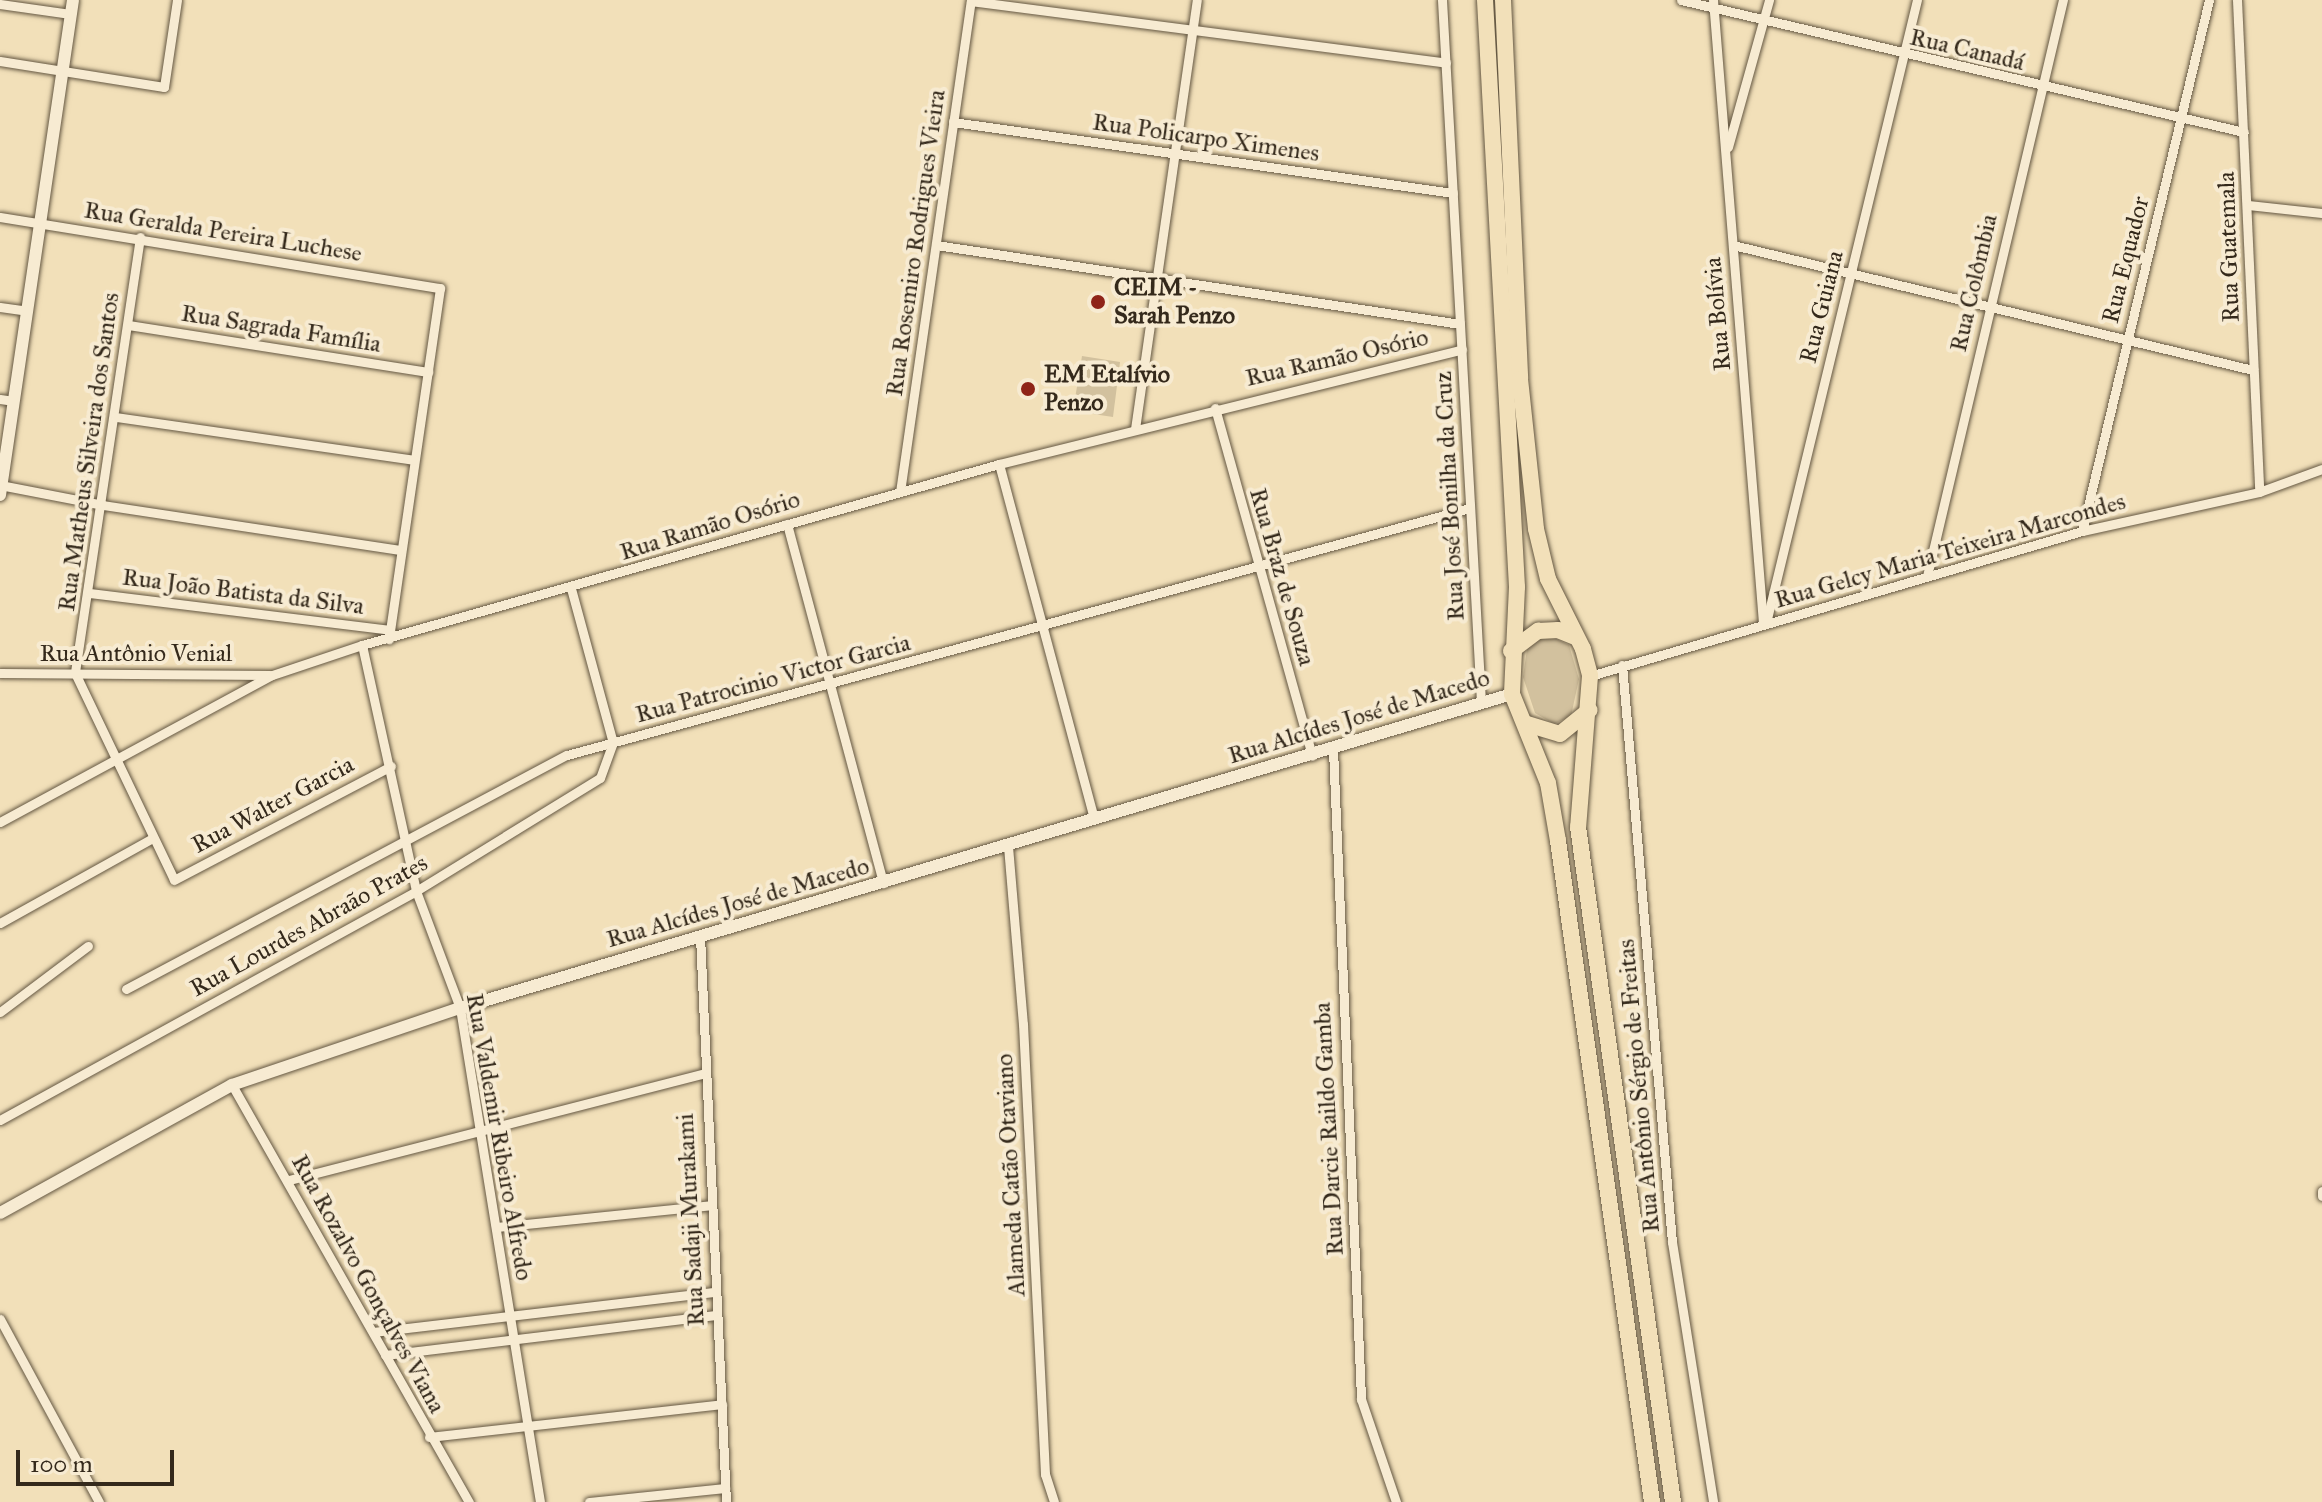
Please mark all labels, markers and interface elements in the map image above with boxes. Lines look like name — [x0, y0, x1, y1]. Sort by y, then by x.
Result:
street label: Rua Canadá — [1907, 23, 2027, 77]
street label: Rua Rosemiro Rodrigues Vieira — [880, 88, 952, 398]
street label: Rua Policarpo Ximenes — [1091, 108, 1321, 168]
street label: Rua Guatemala — [2212, 171, 2246, 323]
street label: Rua Equador — [2096, 194, 2156, 326]
street label: Rua Geralda Pereira Luchese — [82, 196, 364, 268]
street label: Rua Colômbia — [1944, 211, 2004, 355]
street label: Rua Guiana — [1794, 248, 1850, 366]
street label: Rua Bolívia — [1699, 256, 1737, 372]
place label: CEIM - Sarah Penzo — [1114, 274, 1235, 330]
street label: Rua Matheus Silveira dos Santos — [52, 291, 126, 613]
marker: CEIM - Sarah Penzo — [1089, 293, 1107, 311]
street label: Rua Sagrada Família — [179, 299, 383, 359]
street label: Rua Ramão Osório — [1243, 323, 1431, 393]
place label: EM Etalívio Penzo — [1044, 361, 1170, 417]
street label: Rua José Bonilha da Cruz — [1429, 371, 1471, 621]
marker: EM Etalívio Penzo — [1019, 380, 1037, 398]
street label: Rua Ramão Osório — [617, 485, 803, 567]
street label: Rua Braz de Souza — [1243, 485, 1321, 669]
street label: Rua Gelcy Maria Teixeira Marcondes — [1771, 487, 2129, 615]
street label: Rua João Batista da Silva — [121, 563, 365, 621]
street label: Rua Patrocinio Victor Garcia — [633, 628, 913, 730]
street label: Rua Antônio Venial — [40, 640, 232, 668]
street label: Rua Alcídes José de Macedo — [1225, 663, 1493, 771]
street label: Rua Walter Garcia — [187, 750, 359, 860]
street label: Rua Lourdes Abraão Prates — [185, 849, 433, 1003]
street label: Rua Alcídes José de Macedo — [603, 852, 873, 954]
street label: Rua Antônio Sérgio de Freitas — [1612, 938, 1666, 1234]
street label: Rua Valdemir Ribeiro Alfredo — [460, 991, 538, 1283]
street label: Rua Darcie Raildo Gamba — [1308, 1002, 1350, 1256]
street label: Alameda Catão Otaviano — [990, 1053, 1032, 1297]
street label: Rua Sadaji Murakami — [671, 1113, 711, 1327]
street label: Rua Rozalvo Gonçalves Viana — [285, 1150, 451, 1418]
scale bar — [20, 1434, 178, 1484]
text: 100 m — [30, 1449, 93, 1479]

